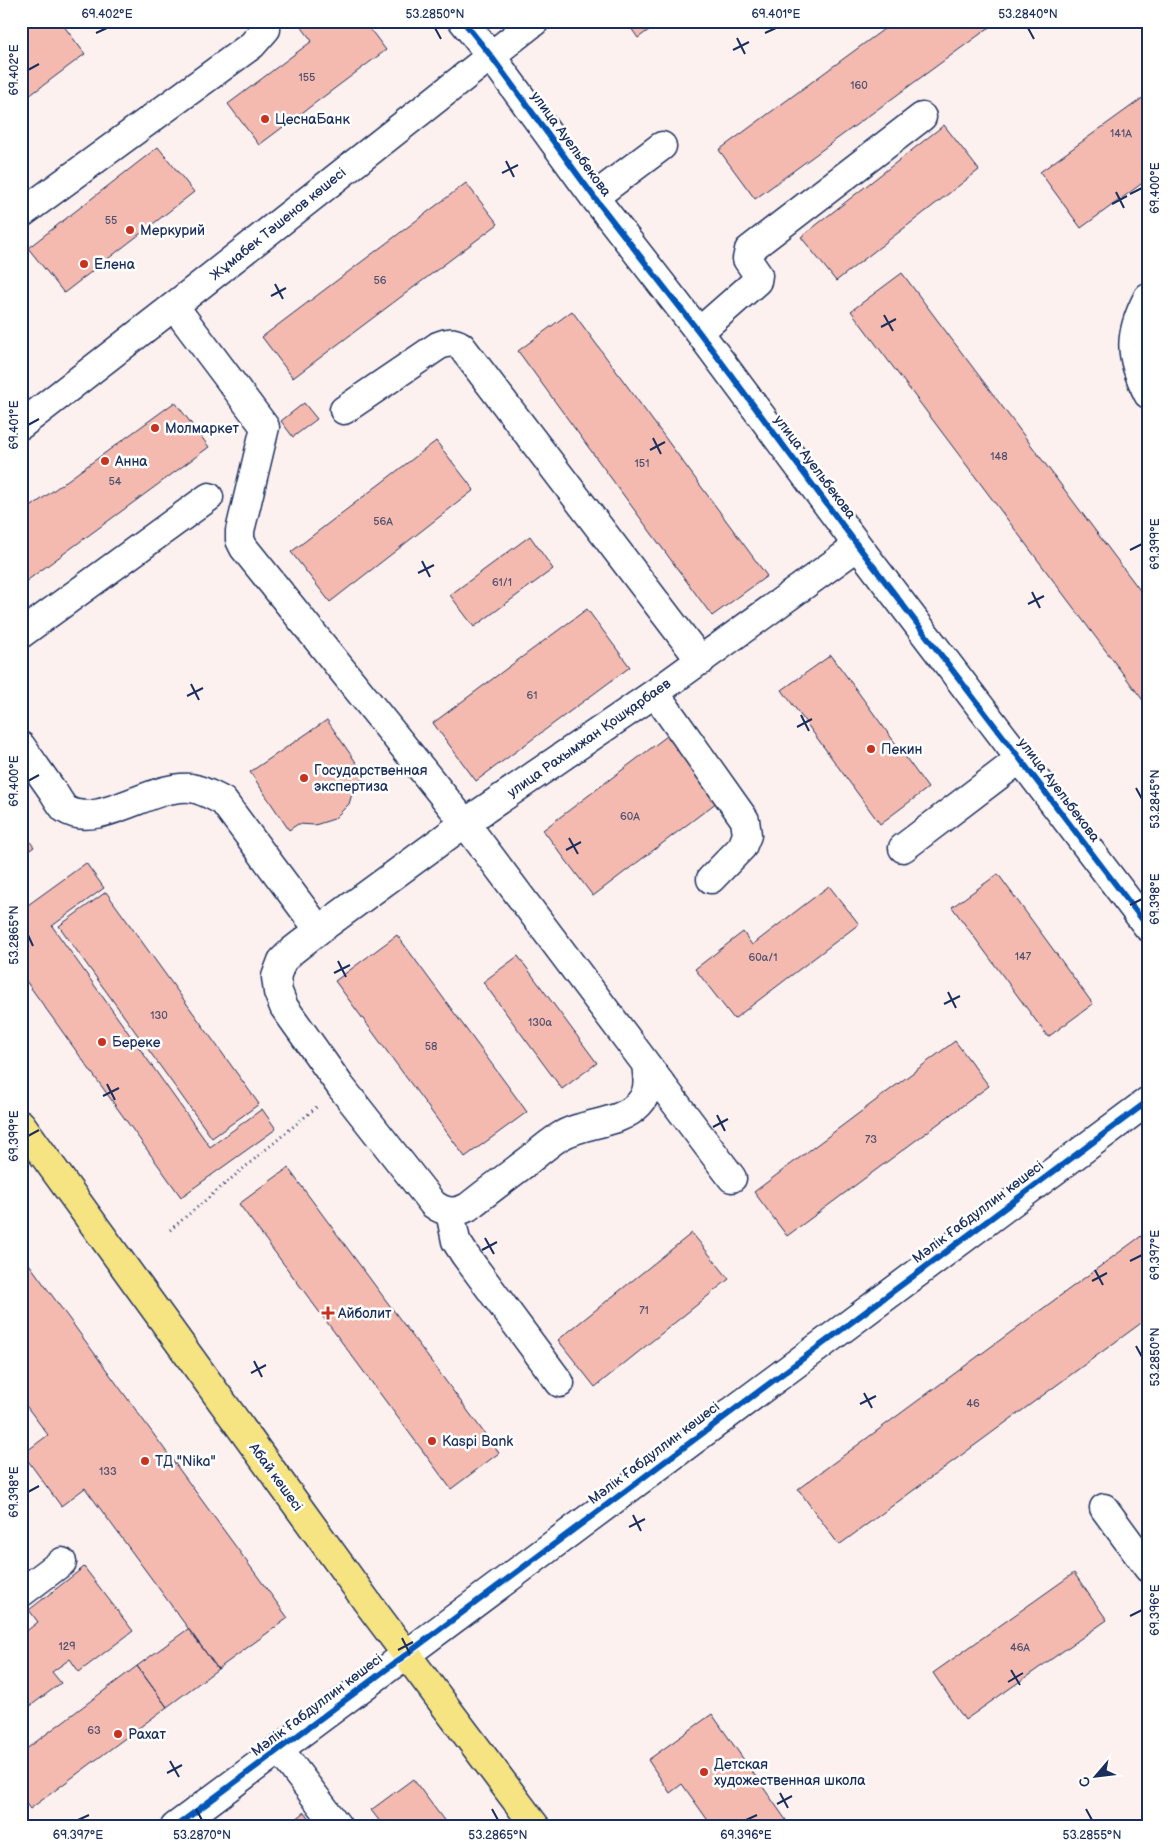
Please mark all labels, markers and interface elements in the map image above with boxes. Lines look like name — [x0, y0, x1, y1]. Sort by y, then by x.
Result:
text: 69.402°E — [81, 7, 133, 22]
text: 53.2850°N — [405, 7, 465, 22]
text: 69.401°E — [751, 7, 801, 22]
text: 53.2840°N — [998, 7, 1058, 22]
text: 69.402°E — [7, 44, 22, 96]
house number: 155 — [299, 71, 315, 84]
house number: 160 — [850, 79, 868, 92]
street label: улица Ауельбекова — [527, 88, 615, 200]
place label: ЦеснаБанк — [275, 111, 350, 128]
marker: ЦеснаБанк — [259, 113, 271, 125]
house number: 141А — [1110, 127, 1132, 140]
text: 69.400°E — [1148, 162, 1163, 214]
street label: Жұмабек Тәшенов көшесі — [207, 164, 349, 284]
house number: 55 — [105, 214, 117, 227]
place label: Меркурий — [140, 222, 205, 239]
marker: Меркурий — [124, 224, 136, 236]
place label: Елена — [94, 256, 136, 273]
marker: Елена — [78, 258, 90, 270]
house number: 56 — [373, 274, 387, 287]
text: 69.401°E — [7, 400, 22, 450]
street label: улица Ауельбекова — [770, 412, 860, 523]
place label: Молмаркет — [165, 420, 239, 437]
marker: Молмаркет — [149, 422, 161, 434]
house number: 148 — [990, 450, 1008, 463]
place label: Анна — [114, 453, 148, 470]
marker: Анна — [99, 455, 111, 467]
house number: 151 — [635, 457, 649, 470]
house number: 54 — [108, 475, 122, 488]
house number: 56А — [373, 515, 393, 528]
text: 69.399°E — [1148, 518, 1163, 570]
house number: 61/1 — [492, 576, 512, 589]
street label: улица Рахымжан Қошқарбаев — [504, 675, 675, 801]
house number: 61 — [527, 689, 537, 702]
street label: улица Ауельбекова — [1014, 735, 1104, 846]
place label: Пекин — [881, 741, 922, 758]
marker: Пекин — [865, 743, 877, 755]
text: 69.400°E — [7, 755, 22, 807]
place label: Государственная экспертиза — [314, 762, 428, 795]
text: 53.2845°N — [1148, 769, 1163, 829]
marker: Государственная экспертиза — [298, 772, 310, 784]
house number: 60А — [620, 810, 640, 823]
text: 69.398°E — [1148, 873, 1163, 925]
text: 53.2865°N — [7, 905, 22, 965]
house number: 147 — [1015, 950, 1032, 963]
house number: 60а/1 — [749, 951, 777, 964]
house number: 130 — [150, 1009, 168, 1022]
house number: 130а — [528, 1016, 552, 1029]
place label: Береке — [112, 1034, 161, 1051]
marker: Береке — [96, 1036, 108, 1048]
house number: 58 — [425, 1040, 437, 1053]
text: 69.399°E — [7, 1110, 22, 1162]
house number: 73 — [865, 1133, 877, 1146]
street label: Мәлік Ғабдуллин көшесі — [909, 1157, 1047, 1267]
text: 69.397°E — [1148, 1230, 1163, 1280]
house number: 71 — [639, 1304, 649, 1317]
place label: Айболит — [337, 1305, 392, 1322]
marker: Айболит — [322, 1307, 334, 1319]
text: 53.2850°N — [1148, 1327, 1163, 1387]
house number: 46 — [966, 1397, 980, 1410]
street label: Мәлік Ғабдуллин көшесі — [585, 1398, 723, 1508]
place label: Kaspi Bank — [442, 1433, 513, 1450]
marker: Kaspi Bank — [426, 1435, 438, 1447]
street label: Абай көшесі — [245, 1439, 306, 1514]
place label: ТД "Nika" — [155, 1453, 216, 1470]
marker: ТД "Nika" — [139, 1455, 151, 1467]
house number: 133 — [99, 1465, 117, 1478]
text: 69.398°E — [7, 1466, 22, 1518]
text: 69.396°E — [1148, 1584, 1163, 1636]
house number: 129 — [58, 1640, 76, 1653]
house number: 46А — [1010, 1641, 1030, 1654]
street label: Мәлік Ғабдуллин көшесі — [248, 1650, 386, 1760]
house number: 63 — [87, 1724, 101, 1737]
place label: Рахат — [128, 1726, 167, 1743]
marker: Рахат — [112, 1728, 124, 1740]
north arrow — [1072, 1750, 1122, 1800]
place label: Детская художественная школа — [714, 1756, 866, 1789]
marker: Детская художественная школа — [698, 1766, 710, 1778]
text: С — [1075, 1773, 1095, 1790]
text: 69.397°E — [53, 1828, 103, 1843]
text: 53.2870°N — [173, 1828, 231, 1843]
text: 53.2865°N — [468, 1828, 528, 1843]
text: 69.396°E — [720, 1828, 772, 1843]
text: 53.2855°N — [1063, 1828, 1121, 1843]

